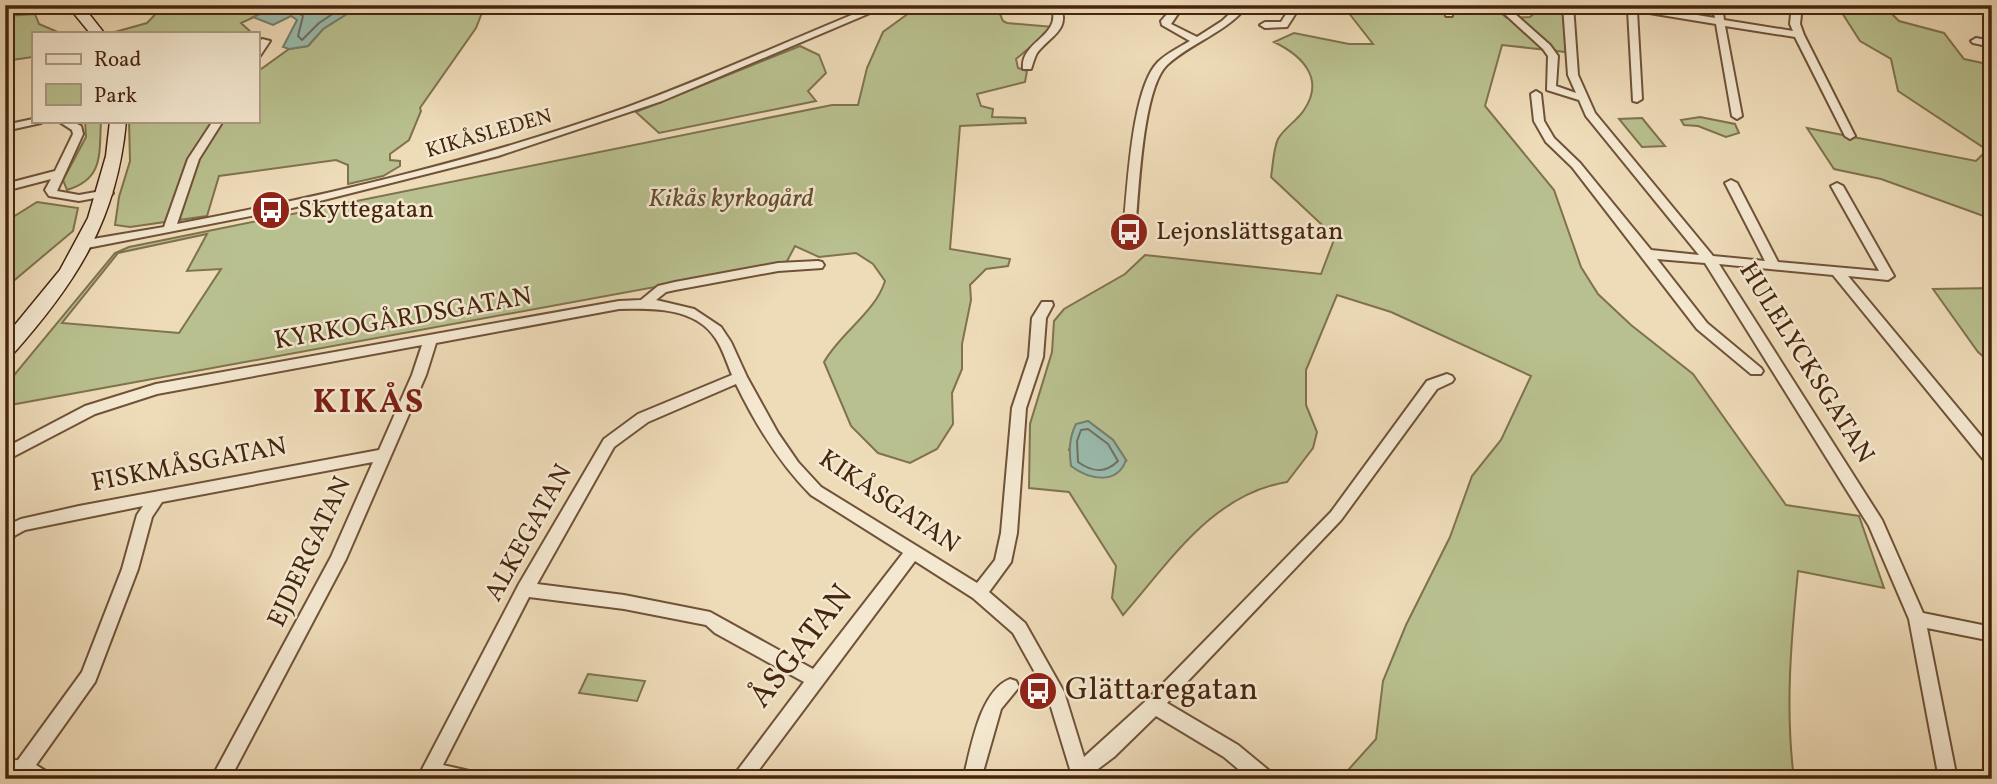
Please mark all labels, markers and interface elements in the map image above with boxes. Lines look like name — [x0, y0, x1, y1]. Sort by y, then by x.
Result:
legend — [32, 32, 259, 122]
text: Road — [94, 46, 141, 75]
text: Park — [94, 82, 137, 111]
street label: KIKÅSLEDEN — [422, 102, 556, 166]
park label: Kikås kyrkogård — [648, 181, 814, 217]
bus stop icon: Skyttegatan — [250, 189, 292, 231]
place label: Skyttegatan — [298, 192, 434, 228]
bus stop icon: Lejonslättsgatan — [1108, 211, 1150, 253]
place label: Lejonslättsgatan — [1156, 214, 1344, 250]
street label: HULELYCKSGATAN — [1730, 256, 1882, 470]
street label: KYRKOGÅRDSGATAN — [271, 279, 535, 359]
district label: KIKÅS — [313, 381, 425, 427]
street label: FISKMÅSGATAN — [88, 428, 290, 502]
street label: KIKÅSGATAN — [811, 442, 967, 562]
street label: ALKEGATAN — [476, 458, 582, 608]
street label: EJDERGATAN — [259, 471, 361, 633]
street label: ÅSGATAN — [740, 576, 864, 718]
place label: Glättaregatan — [1065, 669, 1258, 713]
bus stop icon: Glättaregatan — [1017, 670, 1059, 712]

